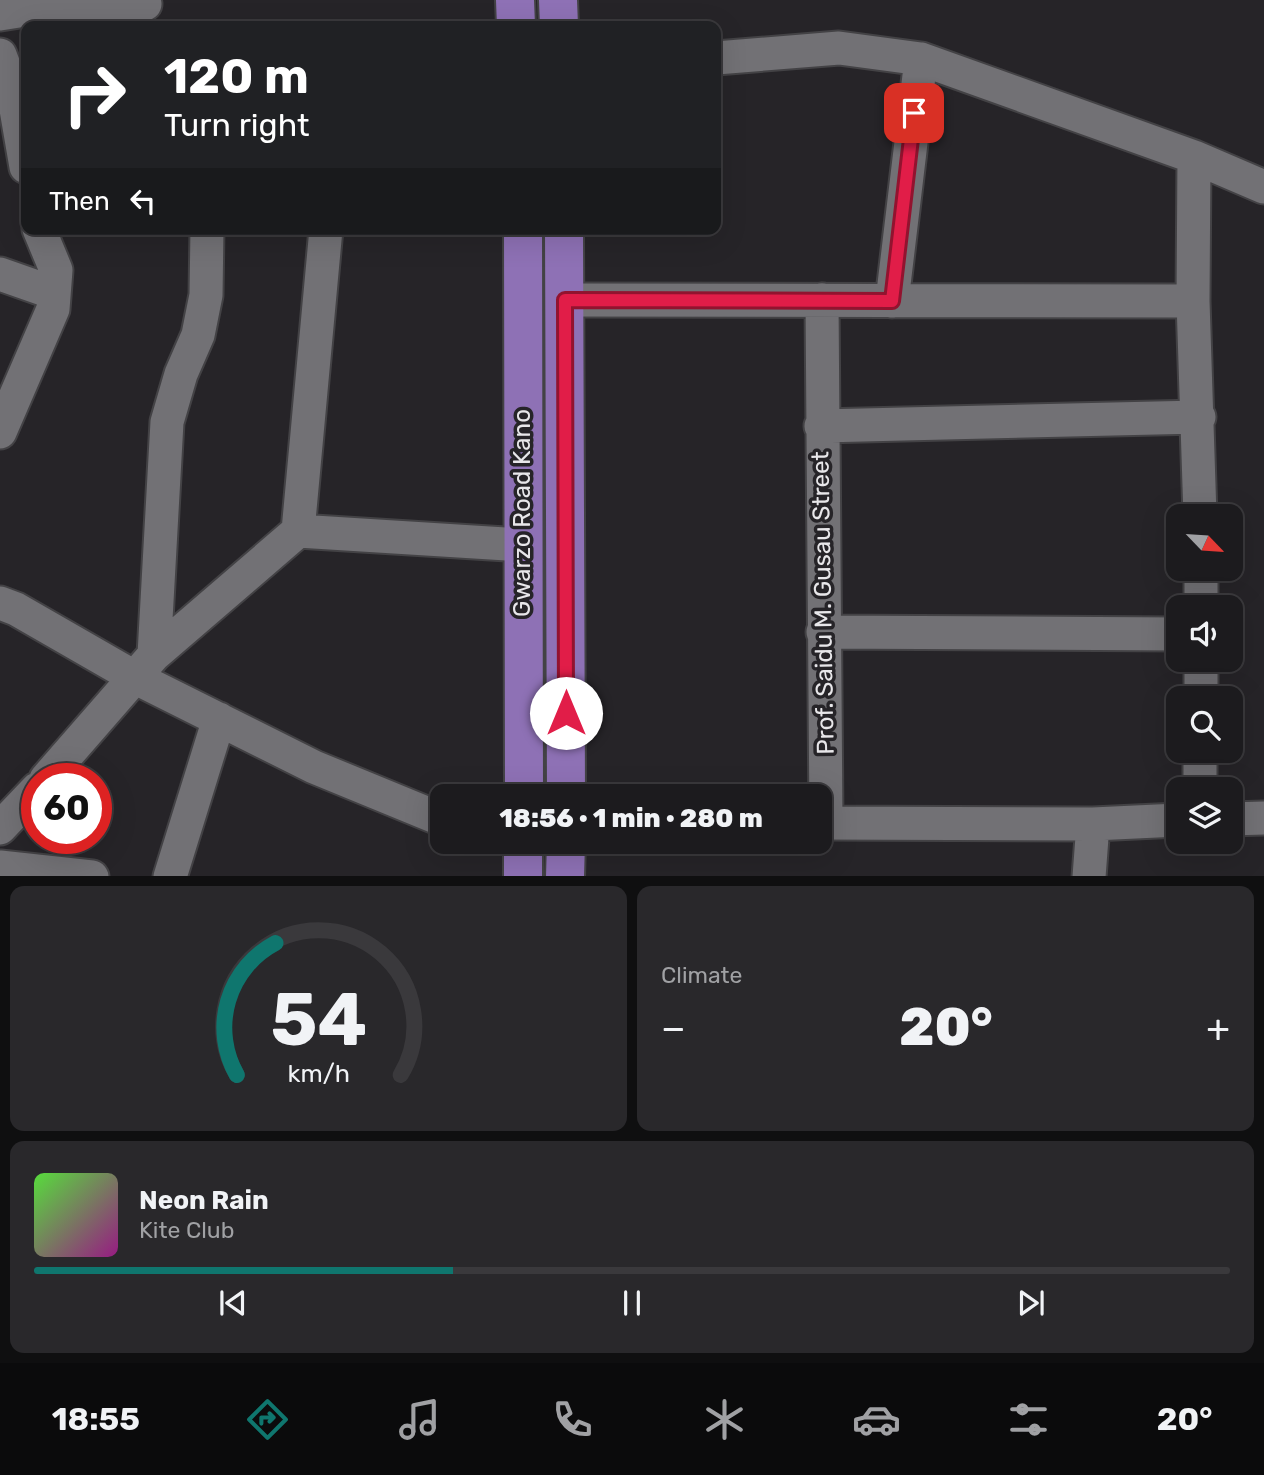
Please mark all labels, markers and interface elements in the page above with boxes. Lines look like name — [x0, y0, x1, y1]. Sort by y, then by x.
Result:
text: 120 m — [164, 47, 309, 105]
icon: right — [49, 49, 140, 140]
pin — [884, 83, 944, 143]
icon: arrive — [895, 94, 933, 132]
text: Turn right — [164, 106, 309, 144]
icon: left — [124, 182, 162, 220]
text: Then — [49, 186, 110, 217]
street label: Gwarzo Road Kano — [508, 409, 536, 617]
street label: Prof. Saidu M. Gusau Street — [806, 451, 840, 755]
north arrow — [1166, 504, 1242, 581]
map controls — [1166, 504, 1243, 854]
button: sound — [1166, 595, 1243, 672]
position arrow — [529, 676, 603, 750]
button: search — [1166, 686, 1243, 763]
speed limit sign: 60 — [21, 763, 112, 854]
button: layers — [1166, 777, 1243, 854]
text: 18:56 · 1 min · 280 m — [499, 803, 763, 834]
text: Climate — [661, 961, 742, 989]
text: 54 — [270, 977, 367, 1063]
text: 20° — [899, 996, 993, 1058]
text: − — [661, 1005, 686, 1051]
text: + — [1206, 1005, 1230, 1051]
text: km/h — [287, 1058, 350, 1087]
text: Neon Rain — [139, 1185, 269, 1216]
text: Kite Club — [139, 1216, 234, 1244]
icon: previous — [214, 1284, 252, 1322]
icon: pause — [613, 1284, 651, 1322]
icon: next — [1012, 1284, 1050, 1322]
icon: directions — [243, 1395, 292, 1444]
icon: music — [395, 1395, 444, 1444]
icon: phone — [548, 1395, 597, 1444]
icon: climate — [700, 1395, 749, 1444]
icon: car — [852, 1395, 901, 1444]
icon: filters — [1004, 1395, 1053, 1444]
text: 18:55 — [52, 1400, 140, 1438]
text: 20° — [1157, 1400, 1212, 1438]

